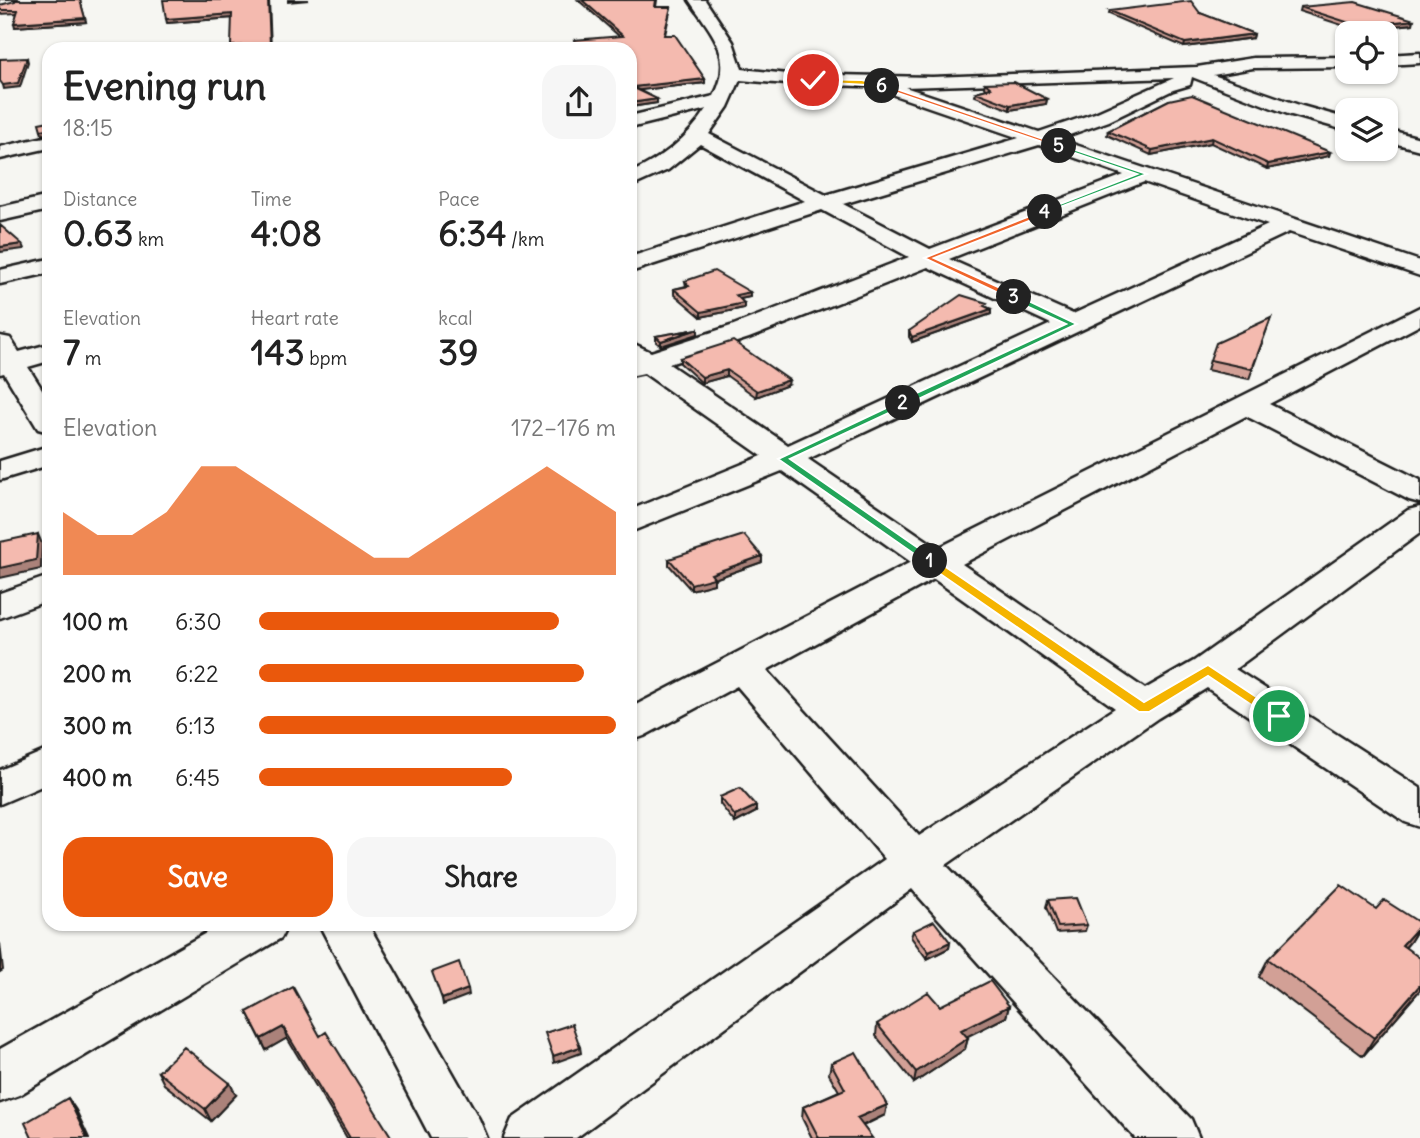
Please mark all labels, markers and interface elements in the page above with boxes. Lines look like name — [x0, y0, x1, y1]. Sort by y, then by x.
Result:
map controls — [1335, 21, 1398, 161]
button: locate — [1335, 21, 1398, 84]
pin — [783, 50, 843, 110]
icon: check — [794, 61, 832, 99]
text: Evening run — [63, 63, 266, 110]
button: share — [542, 65, 616, 139]
pin: 6 — [864, 68, 900, 104]
text: 6 — [876, 73, 887, 97]
button: layers — [1335, 98, 1398, 161]
text: 18:15 — [63, 113, 113, 142]
pin: 5 — [1042, 128, 1076, 164]
text: 5 — [1053, 133, 1064, 157]
text: Distance — [63, 187, 137, 211]
text: Time — [251, 187, 292, 211]
text: Pace — [438, 187, 480, 211]
pin: 4 — [1028, 194, 1062, 230]
text: 4 — [1039, 199, 1050, 223]
text: 0.63 — [63, 211, 133, 255]
text: 4:08 — [251, 211, 322, 255]
text: 6:34 — [438, 211, 507, 255]
text: km — [133, 227, 164, 251]
text: /km — [507, 227, 544, 251]
pin: 3 — [996, 280, 1032, 314]
text: 3 — [1008, 284, 1019, 308]
text: Elevation — [63, 306, 141, 330]
text: Heart rate — [251, 306, 339, 330]
text: kcal — [438, 306, 473, 330]
text: 7 — [63, 330, 80, 374]
text: 143 — [251, 330, 305, 374]
text: 39 — [438, 330, 478, 374]
text: m — [80, 346, 101, 370]
text: bpm — [305, 346, 347, 370]
pin: 2 — [886, 386, 920, 420]
text: 2 — [897, 390, 908, 414]
text: Elevation — [63, 413, 157, 442]
text: 172–176 m — [511, 413, 616, 442]
pin: 1 — [912, 544, 948, 578]
text: 1 — [926, 548, 933, 572]
text: 100 m — [63, 607, 128, 636]
text: 6:30 — [175, 607, 222, 636]
text: 200 m — [63, 659, 132, 688]
text: 6:22 — [175, 659, 219, 688]
pin — [1249, 686, 1309, 746]
icon: arrive — [1260, 697, 1298, 735]
text: 300 m — [63, 711, 132, 740]
text: 6:13 — [175, 711, 216, 740]
text: 400 m — [63, 763, 132, 792]
text: 6:45 — [175, 763, 220, 792]
button: Save — [63, 837, 333, 917]
button: Share — [347, 837, 616, 917]

